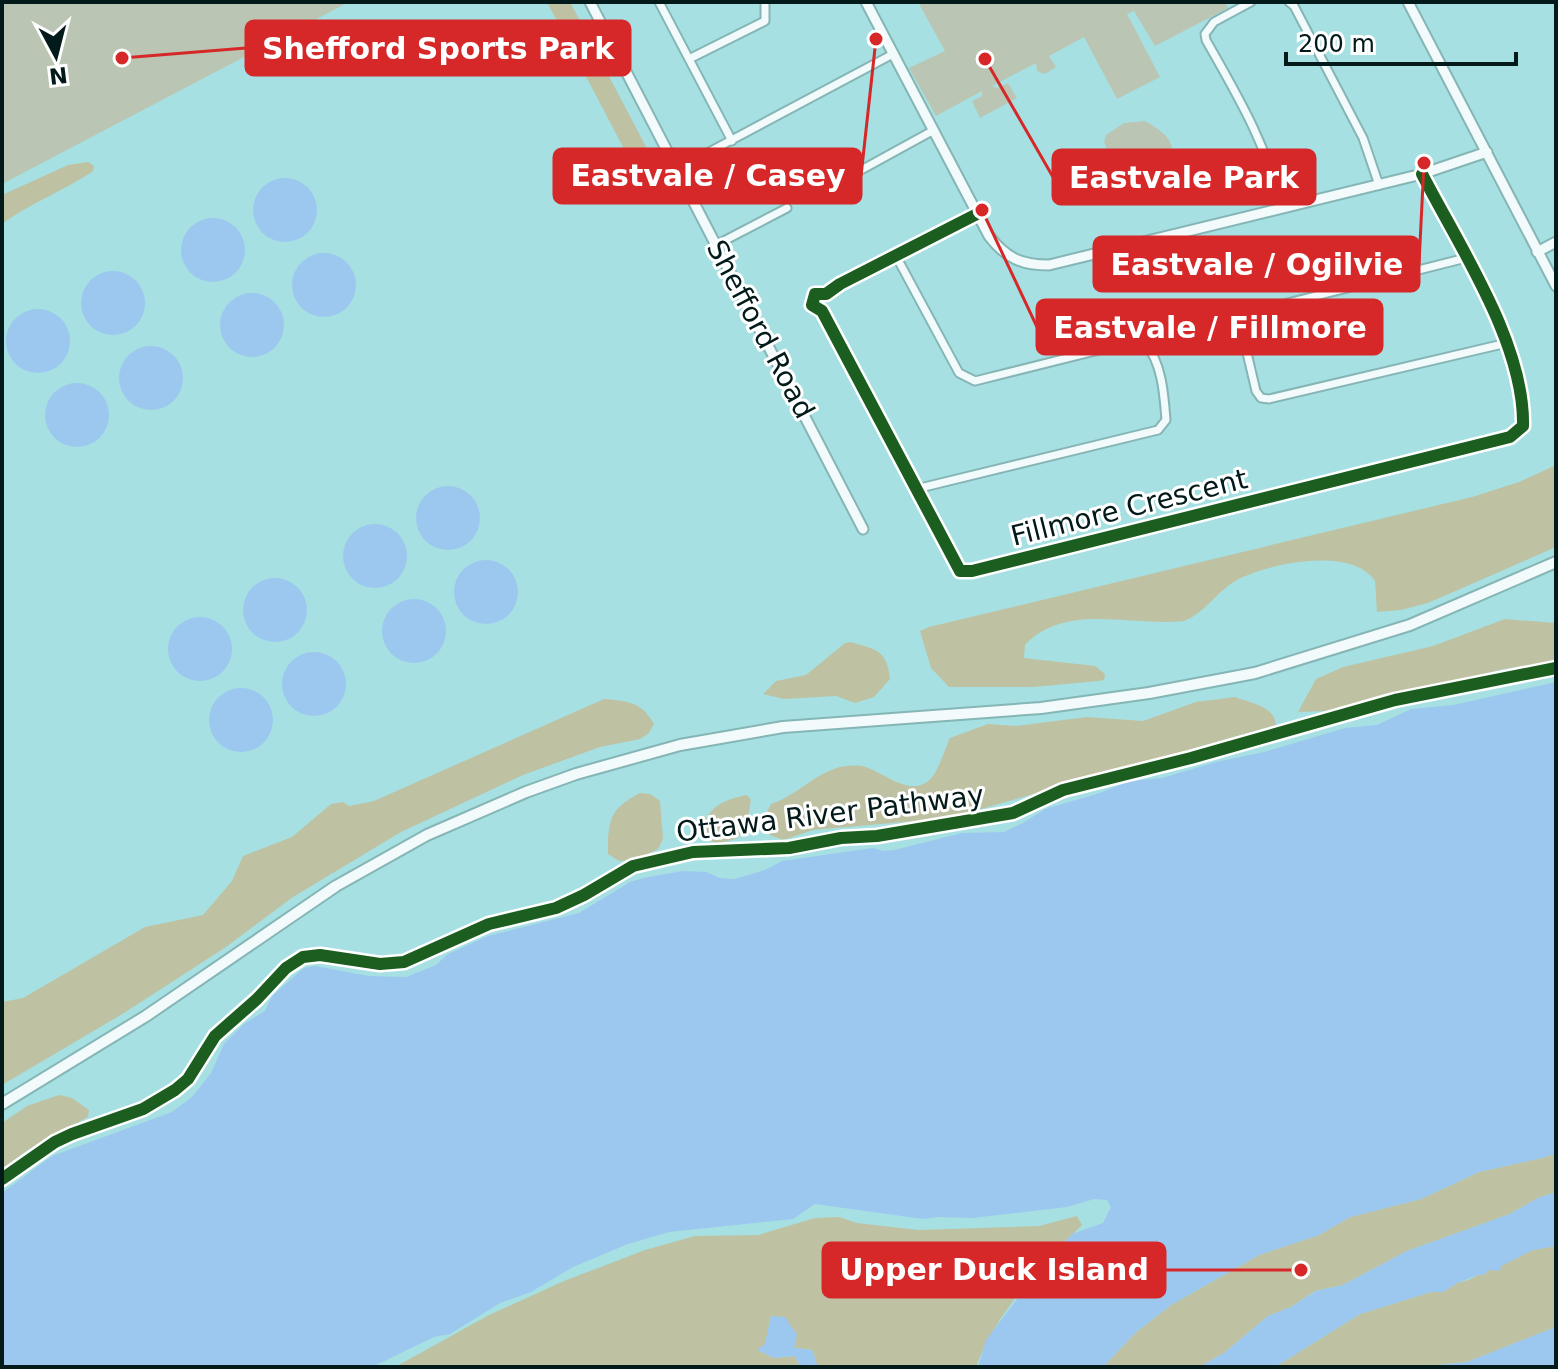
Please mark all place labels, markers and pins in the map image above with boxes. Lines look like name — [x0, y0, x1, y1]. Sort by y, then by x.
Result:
callout: Shefford Sports Park — [246, 21, 630, 75]
callout: Eastvale / Casey — [554, 149, 861, 203]
callout: Eastvale Park — [1053, 150, 1315, 204]
callout: Eastvale / Ogilvie — [1094, 237, 1419, 291]
callout: Eastvale / Fillmore — [1037, 300, 1382, 354]
callout: Upper Duck Island — [823, 1243, 1165, 1297]

